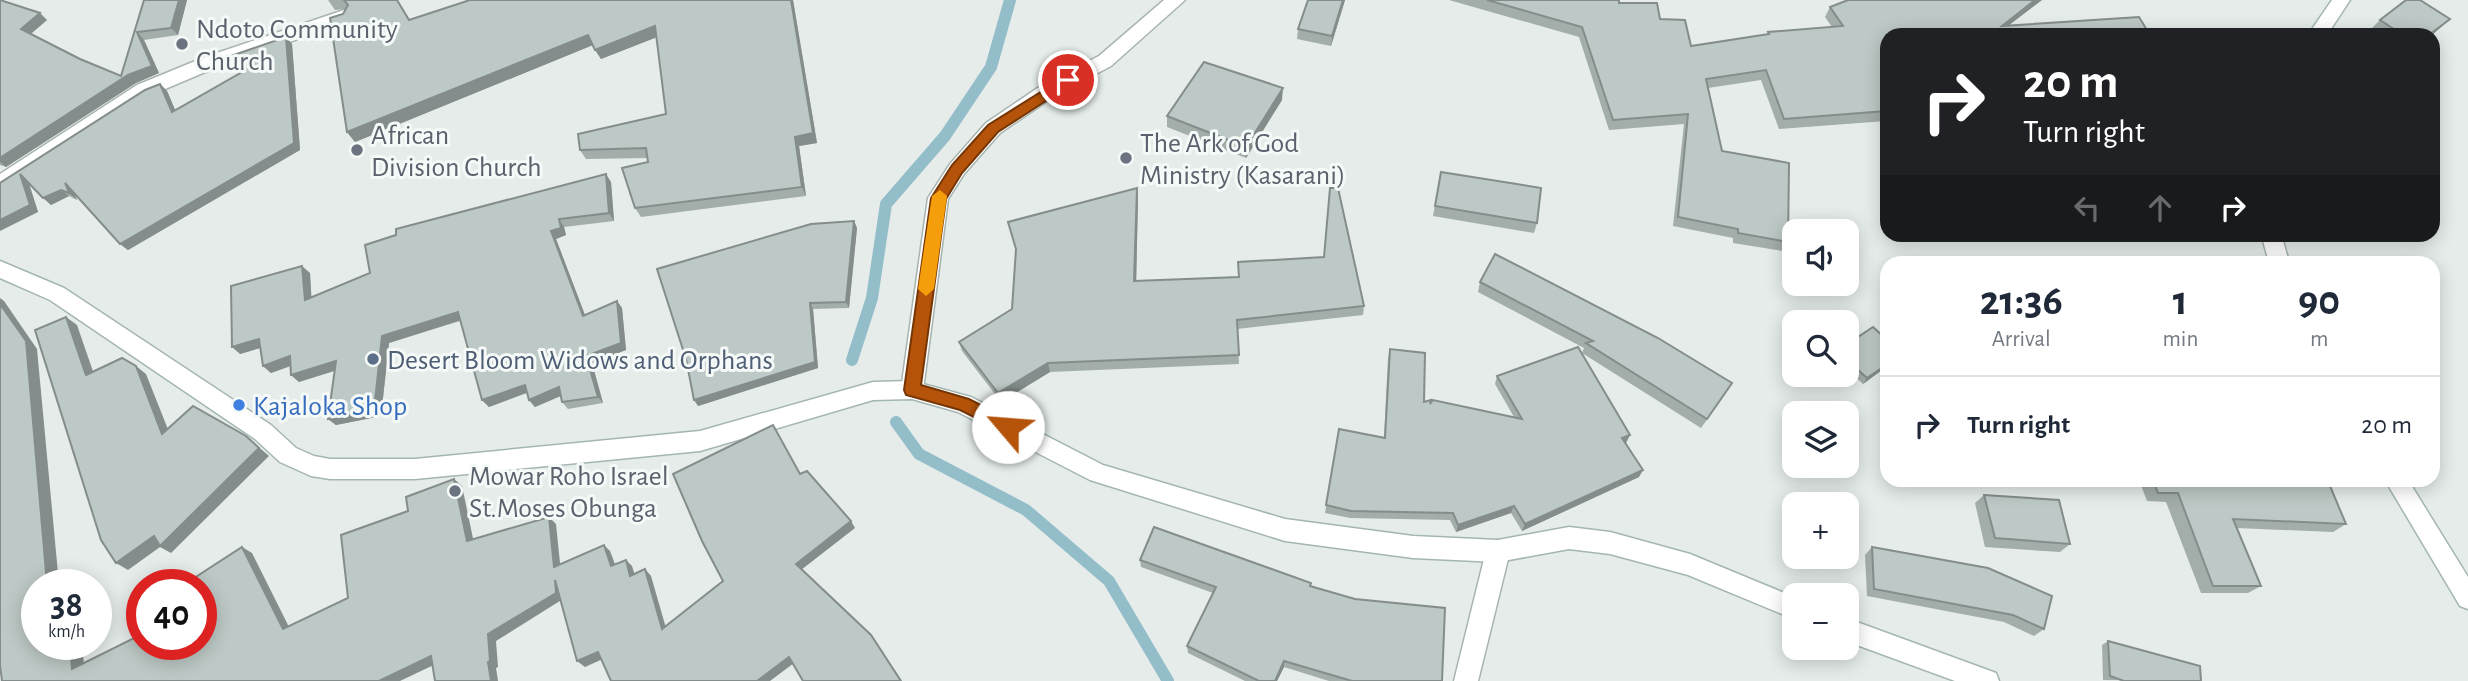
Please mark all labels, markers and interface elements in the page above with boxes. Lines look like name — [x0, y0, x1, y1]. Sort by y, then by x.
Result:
place label: Ndoto Community Church — [196, 16, 398, 76]
marker: Ndoto Community Church — [174, 36, 190, 52]
pin — [1038, 50, 1098, 110]
icon: right — [1908, 56, 1999, 147]
text: 20 m — [2023, 58, 2119, 107]
icon: arrive — [1049, 61, 1087, 99]
text: Turn right — [2023, 116, 2145, 148]
place label: African Division Church — [371, 122, 542, 182]
place label: The Ark of God Ministry (Kasarani) — [1140, 130, 1346, 190]
marker: African Division Church — [349, 142, 365, 158]
marker: The Ark of God Ministry (Kasarani) — [1118, 150, 1134, 166]
icon: left — [2068, 189, 2106, 227]
icon: ahead — [2141, 189, 2179, 227]
icon: right — [2214, 189, 2252, 227]
map controls — [1782, 219, 1859, 660]
button: sound — [1782, 219, 1859, 296]
text: 21:36 — [1980, 280, 2063, 322]
text: 1 — [2173, 280, 2188, 322]
text: 90 — [2298, 280, 2340, 322]
button: search — [1782, 310, 1859, 387]
text: Arrival — [1992, 328, 2051, 351]
text: min — [2162, 328, 2198, 351]
text: m — [2310, 328, 2328, 351]
place label: Desert Bloom Widows and Orphans — [387, 347, 773, 375]
marker: Desert Bloom Widows and Orphans — [365, 351, 381, 367]
position arrow — [971, 390, 1045, 464]
place label: Kajaloka Shop — [253, 393, 407, 421]
marker: Kajaloka Shop — [231, 397, 247, 413]
button: layers — [1782, 401, 1859, 478]
icon: right — [1908, 406, 1946, 444]
text: Turn right — [1967, 412, 2070, 438]
text: 20 m — [2361, 412, 2412, 438]
place label: Mowar Roho Israel St.Moses Obunga — [469, 463, 669, 523]
marker: Mowar Roho Israel St.Moses Obunga — [447, 483, 463, 499]
button: + — [1782, 492, 1859, 569]
speed limit sign: 40 — [126, 569, 217, 660]
button: − — [1782, 583, 1859, 660]
text: 38 — [50, 588, 83, 623]
text: km/h — [48, 623, 85, 641]

